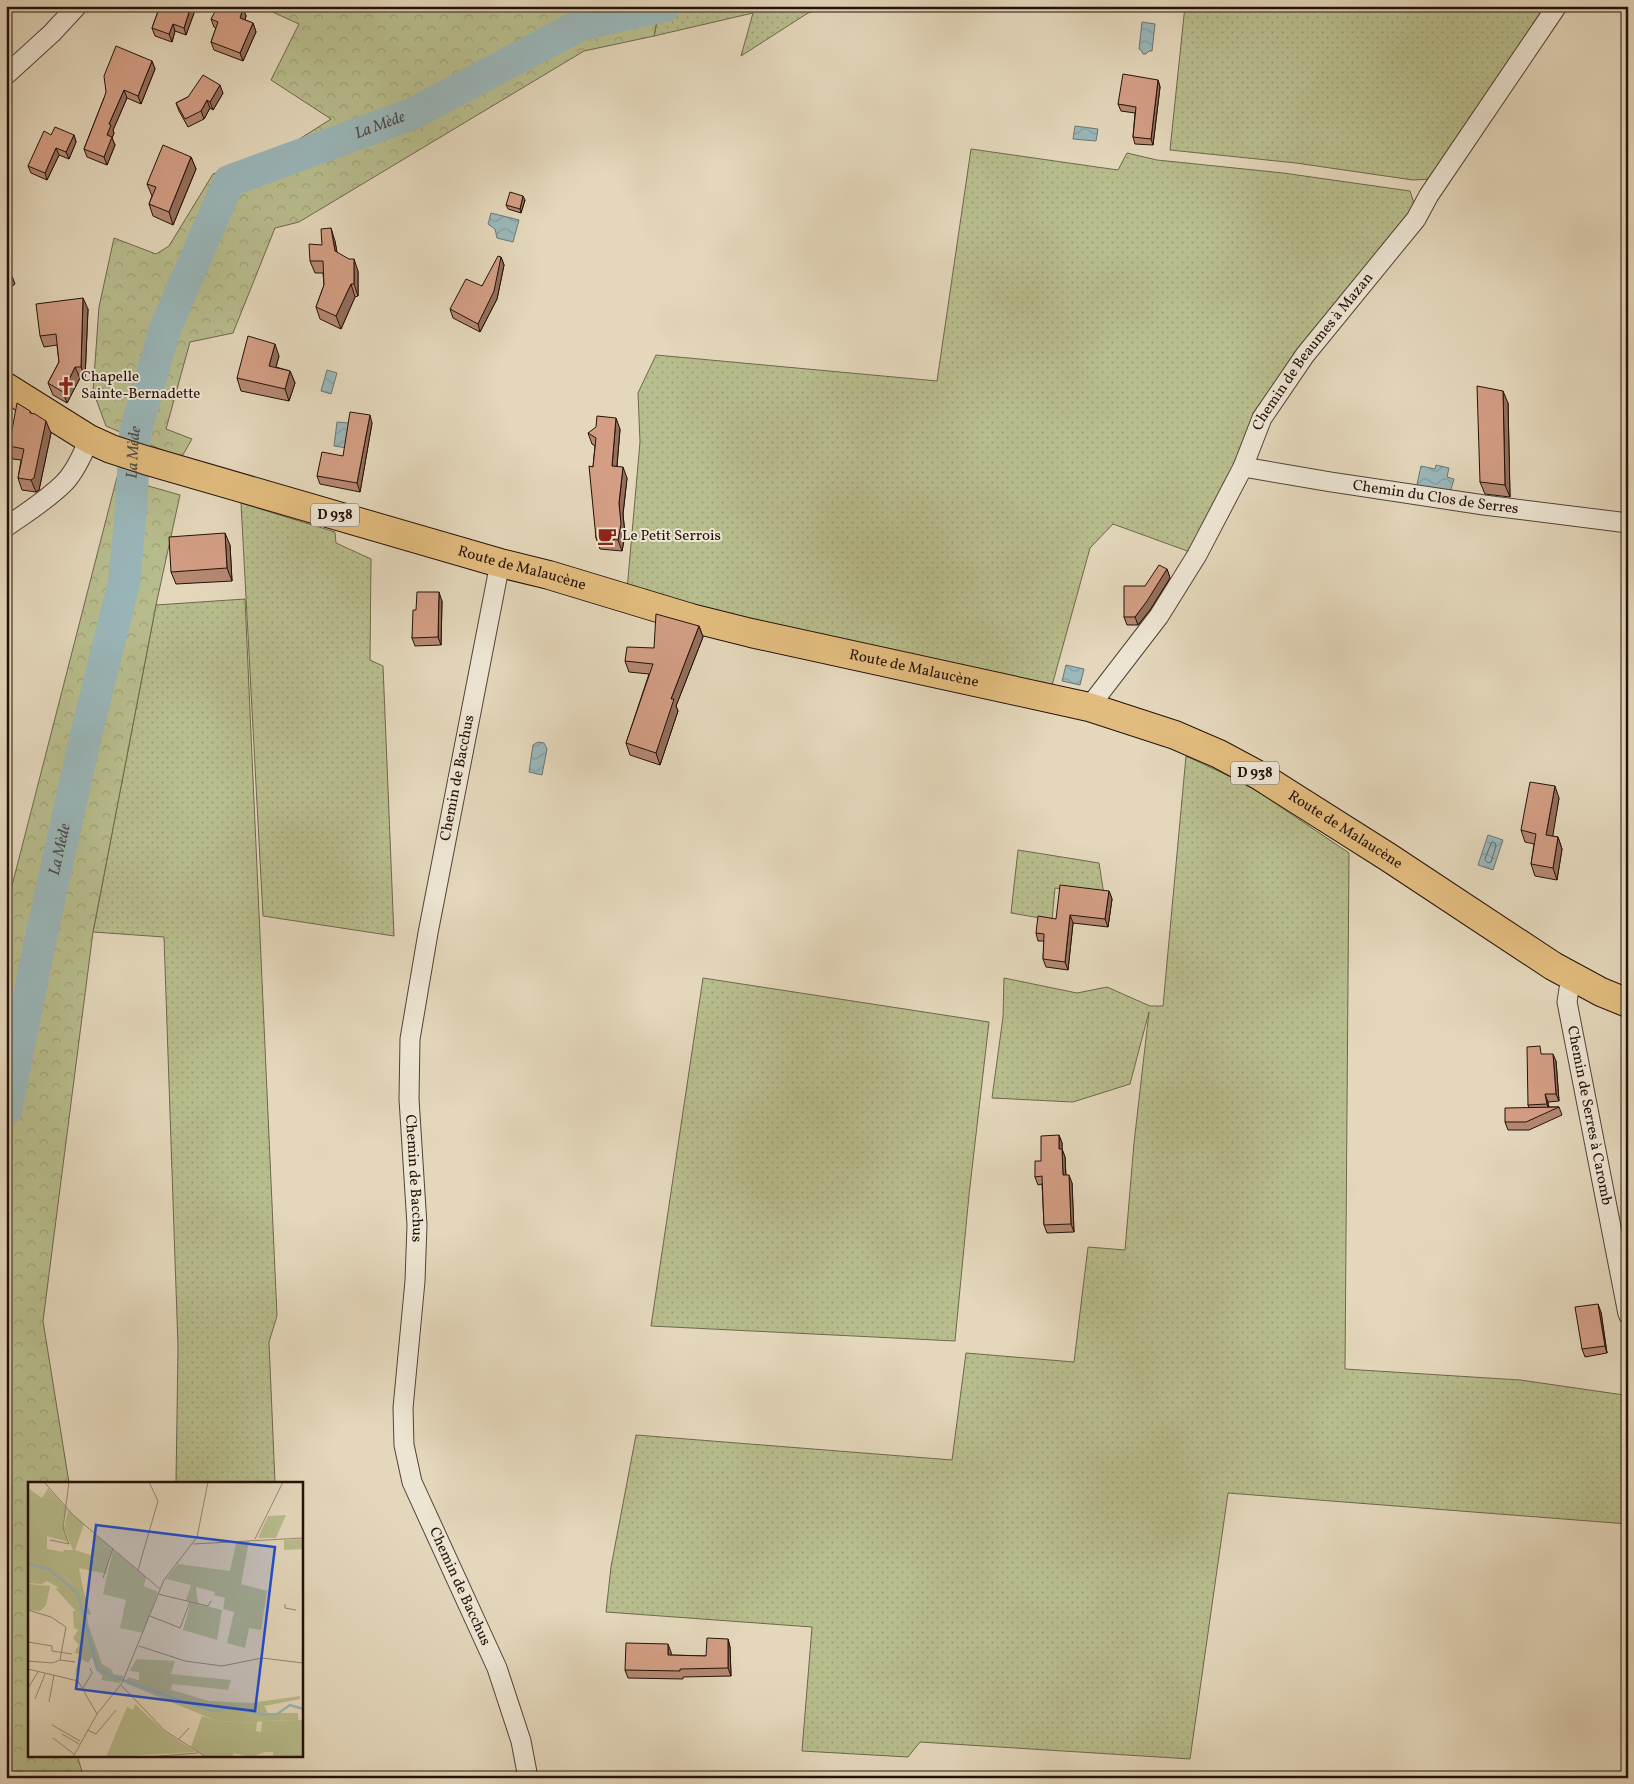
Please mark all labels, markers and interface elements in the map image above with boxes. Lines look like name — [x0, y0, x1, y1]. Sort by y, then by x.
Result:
water label: La Mède — [352, 106, 409, 145]
street label: Chemin de Beaumes à Mazan — [1248, 268, 1379, 434]
place label: Chapelle Sainte-Bernadette — [81, 367, 200, 405]
church icon: Chapelle Sainte-Bernadette — [55, 375, 77, 397]
water label: La Mède — [122, 423, 147, 479]
street label: Chemin du Clos de Serres — [1351, 475, 1520, 520]
road number: D 938 — [311, 504, 359, 526]
cafe icon: Le Petit Serrois — [596, 525, 618, 547]
place label: Le Petit Serrois — [622, 526, 721, 547]
street label: Route de Malaucène — [455, 541, 589, 596]
street label: Route de Malaucène — [847, 644, 981, 693]
street label: Chemin de Bacchus — [435, 713, 481, 843]
road number: D 938 — [1231, 761, 1279, 784]
street label: Route de Malaucène — [1284, 786, 1407, 874]
water label: La Mède — [44, 821, 77, 878]
street label: Chemin de Serres à Caromb — [1561, 1024, 1617, 1207]
street label: Chemin de Bacchus — [400, 1114, 428, 1243]
inset map — [28, 1482, 302, 1756]
street label: Chemin de Bacchus — [424, 1524, 496, 1649]

